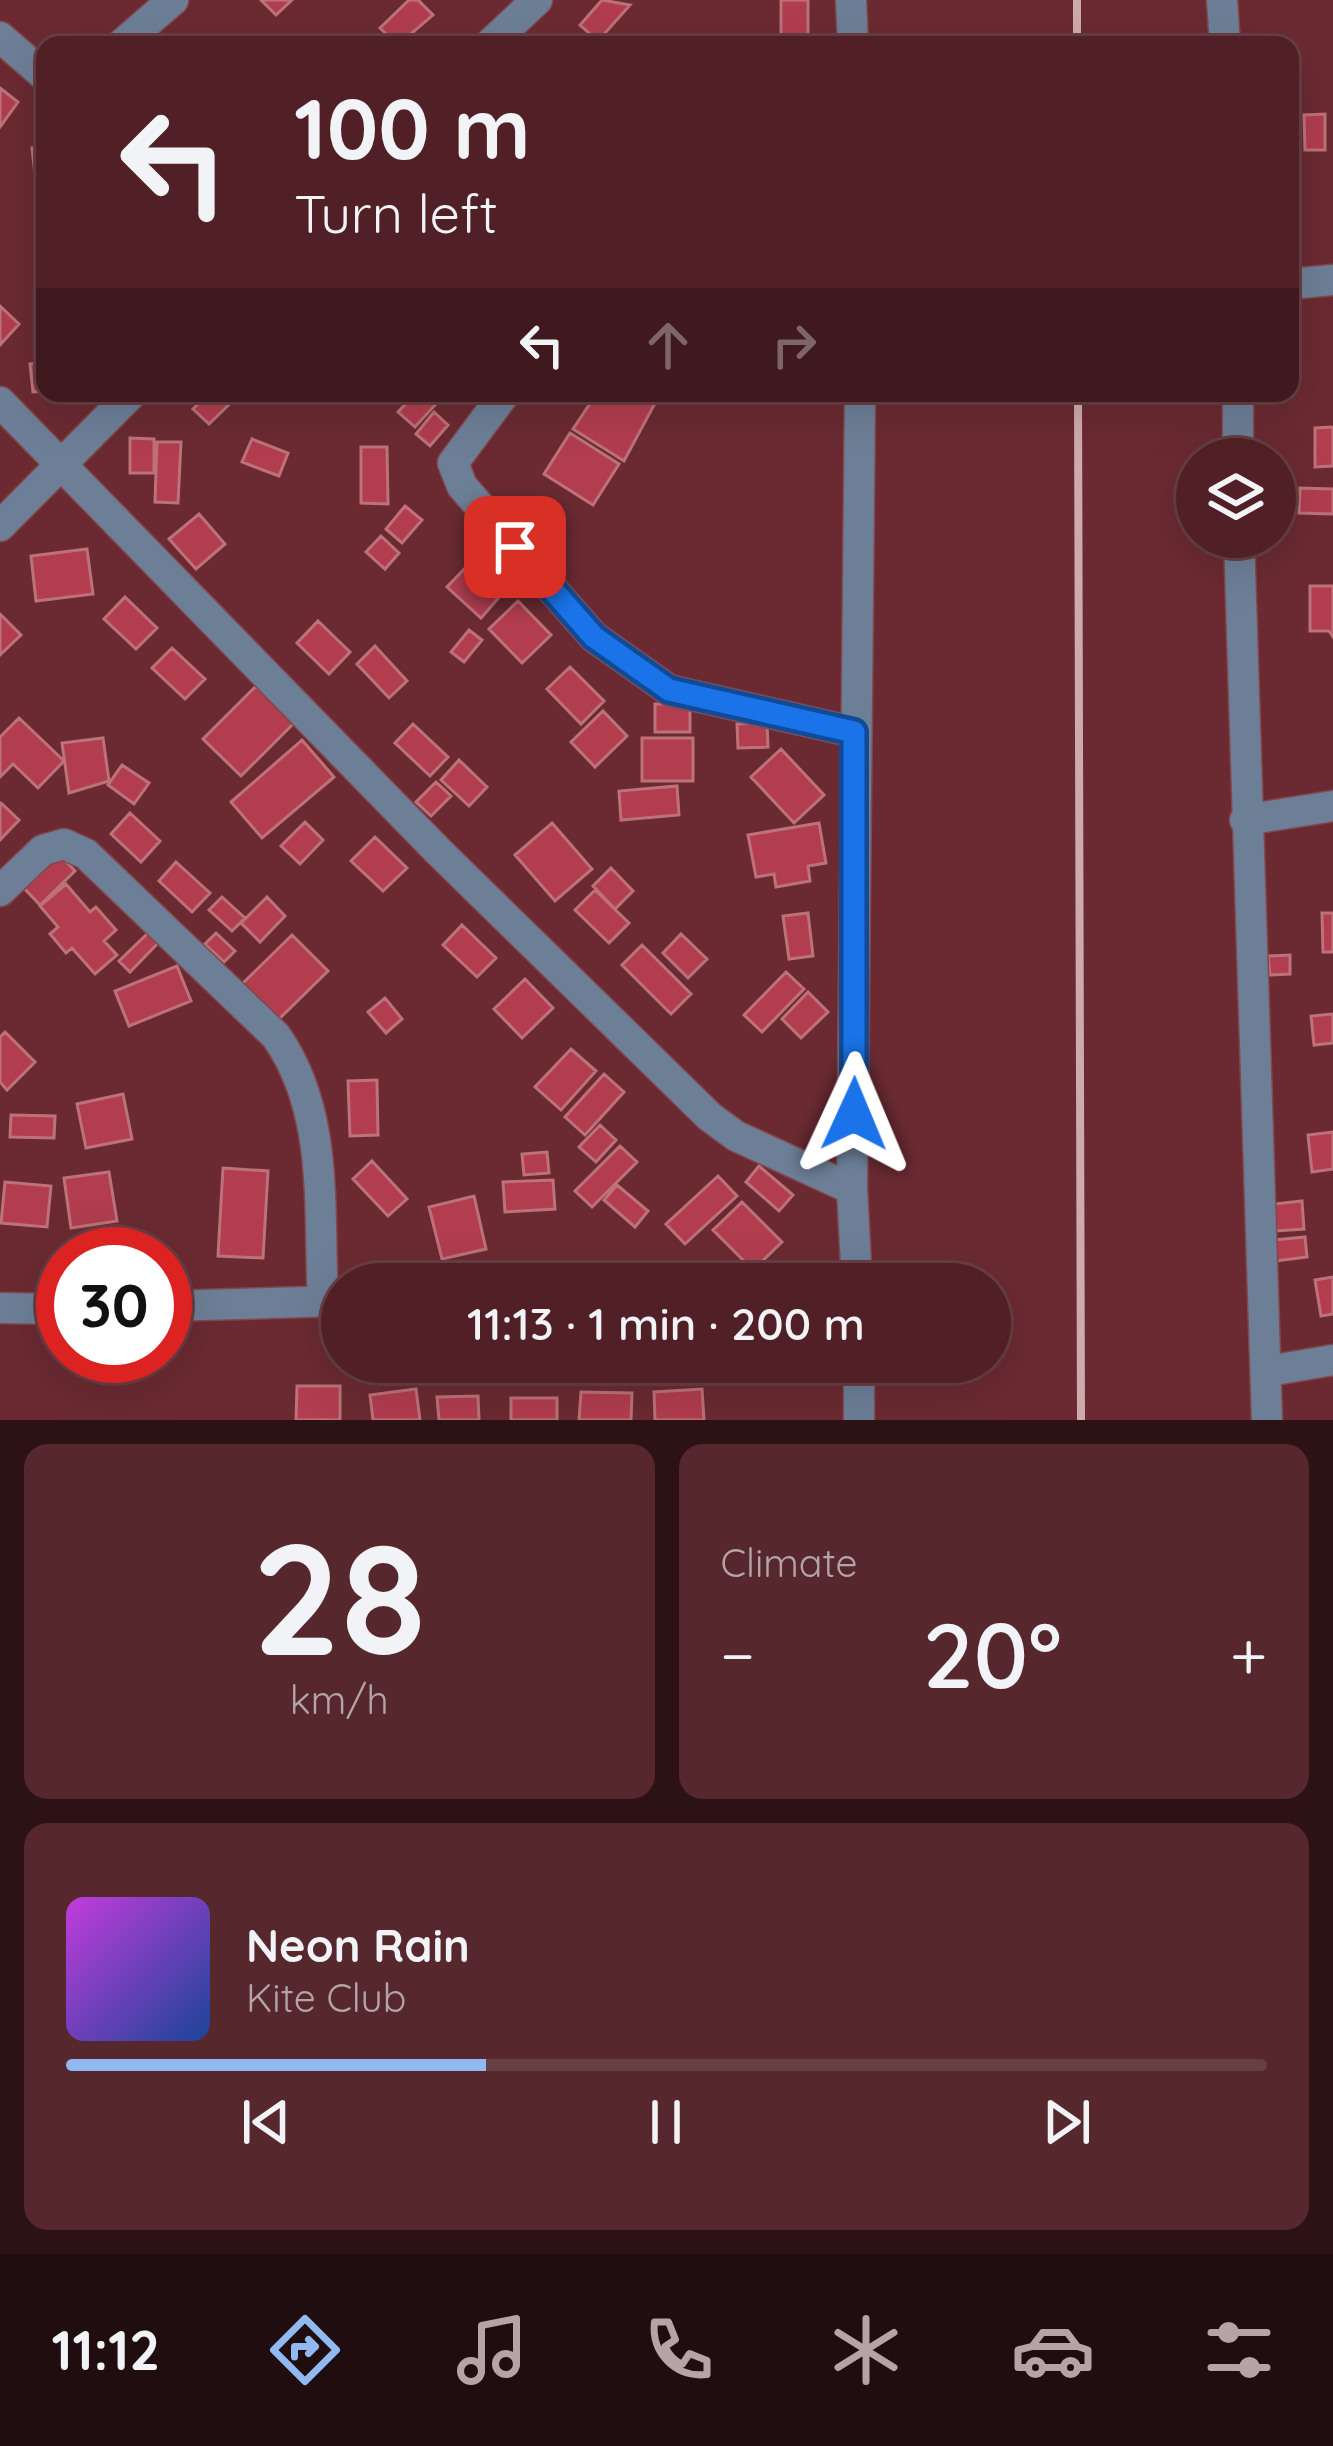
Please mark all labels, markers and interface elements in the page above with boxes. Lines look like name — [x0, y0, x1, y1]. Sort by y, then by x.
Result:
text: 100 m — [294, 75, 531, 180]
icon: left — [96, 84, 252, 240]
text: Turn left — [294, 179, 498, 247]
icon: left — [509, 312, 575, 378]
icon: ahead — [635, 312, 701, 378]
icon: right — [761, 312, 827, 378]
map controls — [1176, 438, 1296, 558]
button: layers — [1176, 438, 1296, 558]
pin — [464, 496, 566, 598]
icon: arrive — [482, 514, 548, 580]
position arrow — [791, 1051, 917, 1177]
speed limit sign: 30 — [36, 1227, 192, 1383]
text: 11:13 · 1 min · 200 m — [467, 1295, 865, 1351]
text: 28 — [252, 1499, 426, 1694]
text: Climate — [721, 1538, 858, 1587]
text: 20° — [923, 1598, 1062, 1711]
text: − — [721, 1613, 755, 1696]
text: + — [1230, 1613, 1267, 1696]
text: km/h — [290, 1675, 389, 1724]
text: Neon Rain — [246, 1917, 470, 1973]
text: Kite Club — [246, 1973, 406, 2022]
icon: previous — [233, 2089, 299, 2155]
icon: pause — [633, 2089, 699, 2155]
icon: next — [1034, 2089, 1100, 2155]
icon: directions — [263, 2308, 347, 2392]
icon: music — [450, 2308, 534, 2392]
icon: phone — [637, 2308, 721, 2392]
icon: climate — [824, 2308, 908, 2392]
icon: car — [1011, 2308, 1095, 2392]
icon: filters — [1197, 2308, 1281, 2392]
text: 11:12 — [51, 2316, 160, 2384]

